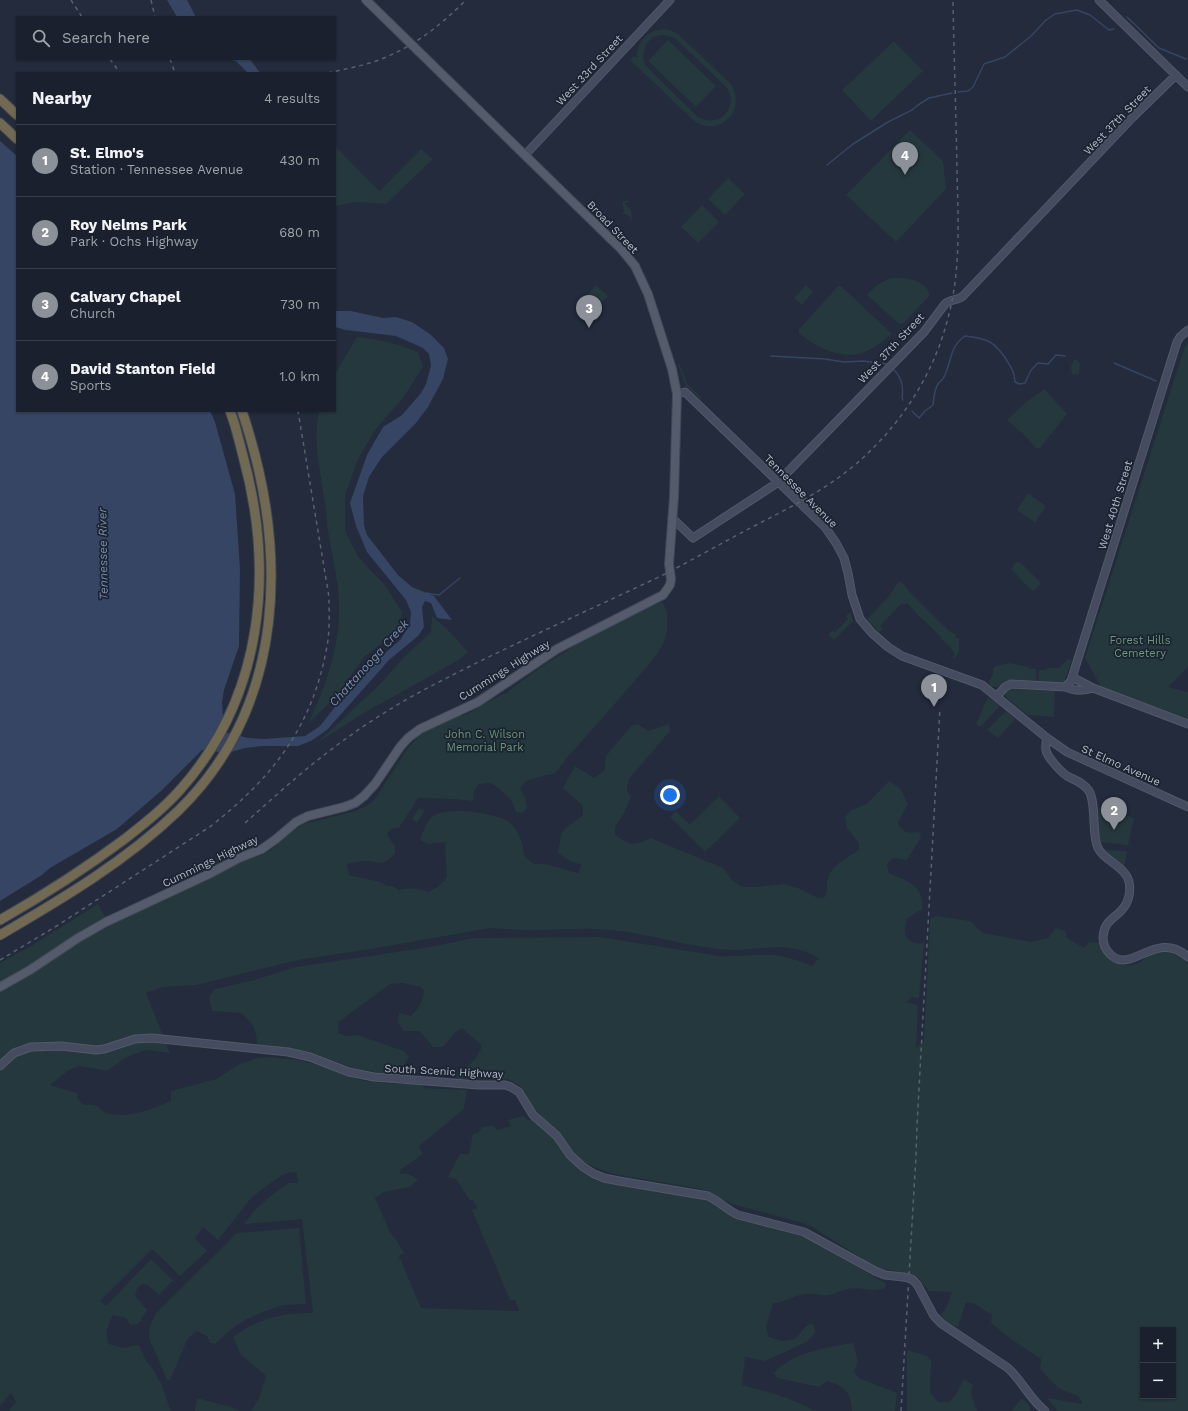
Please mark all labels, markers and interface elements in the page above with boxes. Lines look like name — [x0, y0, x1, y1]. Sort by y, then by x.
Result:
search box — [16, 16, 336, 60]
icon: search — [30, 27, 52, 49]
text: Search here — [62, 29, 150, 47]
street label: West 33rd Street — [553, 32, 626, 108]
street label: West 37th Street — [1081, 83, 1154, 158]
text: Nearby — [32, 88, 91, 108]
text: 4 results — [264, 91, 320, 106]
pin: 4 — [892, 142, 918, 175]
text: St. Elmo's — [70, 144, 144, 162]
text: 1 — [42, 153, 48, 168]
text: 430 m — [280, 153, 320, 168]
text: Station · Tennessee Avenue — [70, 162, 243, 177]
street label: Broad Street — [584, 198, 641, 257]
text: Roy Nelms Park — [70, 216, 187, 234]
text: 2 — [41, 225, 49, 240]
text: 680 m — [279, 225, 320, 240]
text: Park · Ochs Highway — [70, 234, 198, 249]
text: Calvary Chapel — [70, 288, 181, 306]
pin: 3 — [576, 295, 602, 328]
text: 3 — [41, 297, 49, 312]
text: 730 m — [280, 297, 320, 312]
text: Church — [70, 306, 115, 321]
street label: West 37th Street — [856, 310, 927, 386]
text: David Stanton Field — [70, 360, 215, 378]
text: 4 — [41, 369, 49, 384]
text: 1.0 km — [280, 369, 320, 384]
text: Sports — [70, 378, 111, 393]
street label: Tennessee Avenue — [761, 452, 840, 531]
street label: West 40th Street — [1096, 459, 1135, 551]
water label: Tennessee River — [95, 506, 111, 600]
water label: Chattanooga Creek — [326, 616, 412, 709]
park label: Forest Hills Cemetery — [1109, 634, 1171, 660]
street label: Cummings Highway — [456, 637, 552, 704]
pin: 1 — [921, 674, 947, 707]
park label: John C. Wilson Memorial Park — [445, 728, 525, 754]
street label: St Elmo Avenue — [1079, 742, 1162, 789]
your location — [660, 785, 680, 805]
pin: 2 — [1101, 797, 1127, 830]
street label: Cummings Highway — [160, 833, 260, 890]
street label: South Scenic Highway — [384, 1062, 504, 1081]
map controls — [1140, 1327, 1176, 1399]
button: + — [1140, 1327, 1176, 1363]
button: − — [1140, 1363, 1176, 1399]

